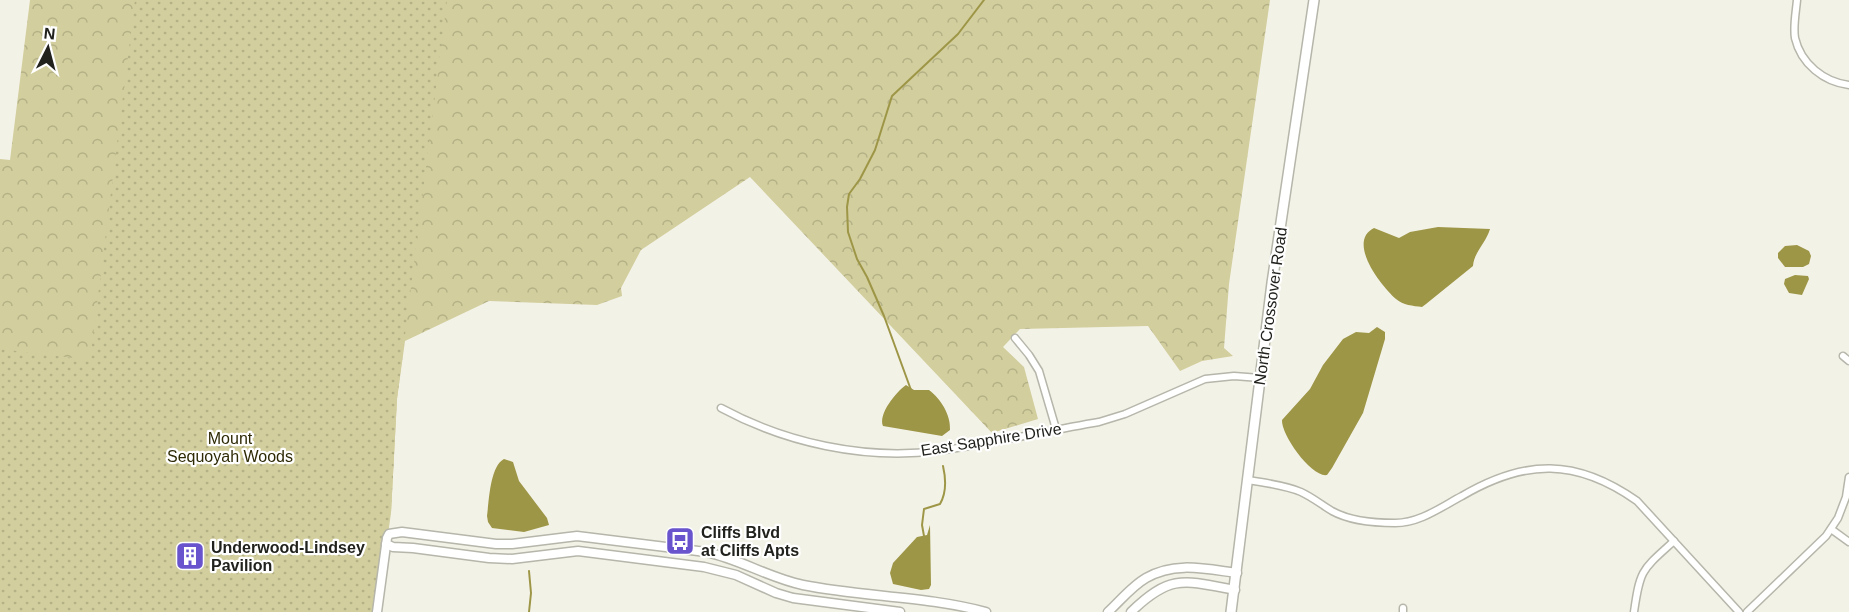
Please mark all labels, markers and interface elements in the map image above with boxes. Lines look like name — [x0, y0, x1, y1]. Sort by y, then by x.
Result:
north arrow — [18, 18, 78, 78]
text: N — [43, 25, 56, 43]
street label: North Crossover Road — [1251, 226, 1290, 386]
street label: East Sapphire Drive — [919, 420, 1063, 459]
park label: Mount Sequoyah Woods — [167, 430, 293, 465]
place label: Cliffs Blvd at Cliffs Apts — [701, 524, 799, 559]
bus stop icon: Cliffs Blvd at Cliffs Apts — [664, 525, 696, 557]
place label: Underwood-Lindsey Pavilion — [211, 539, 365, 574]
building icon: Underwood-Lindsey Pavilion — [174, 540, 206, 572]

